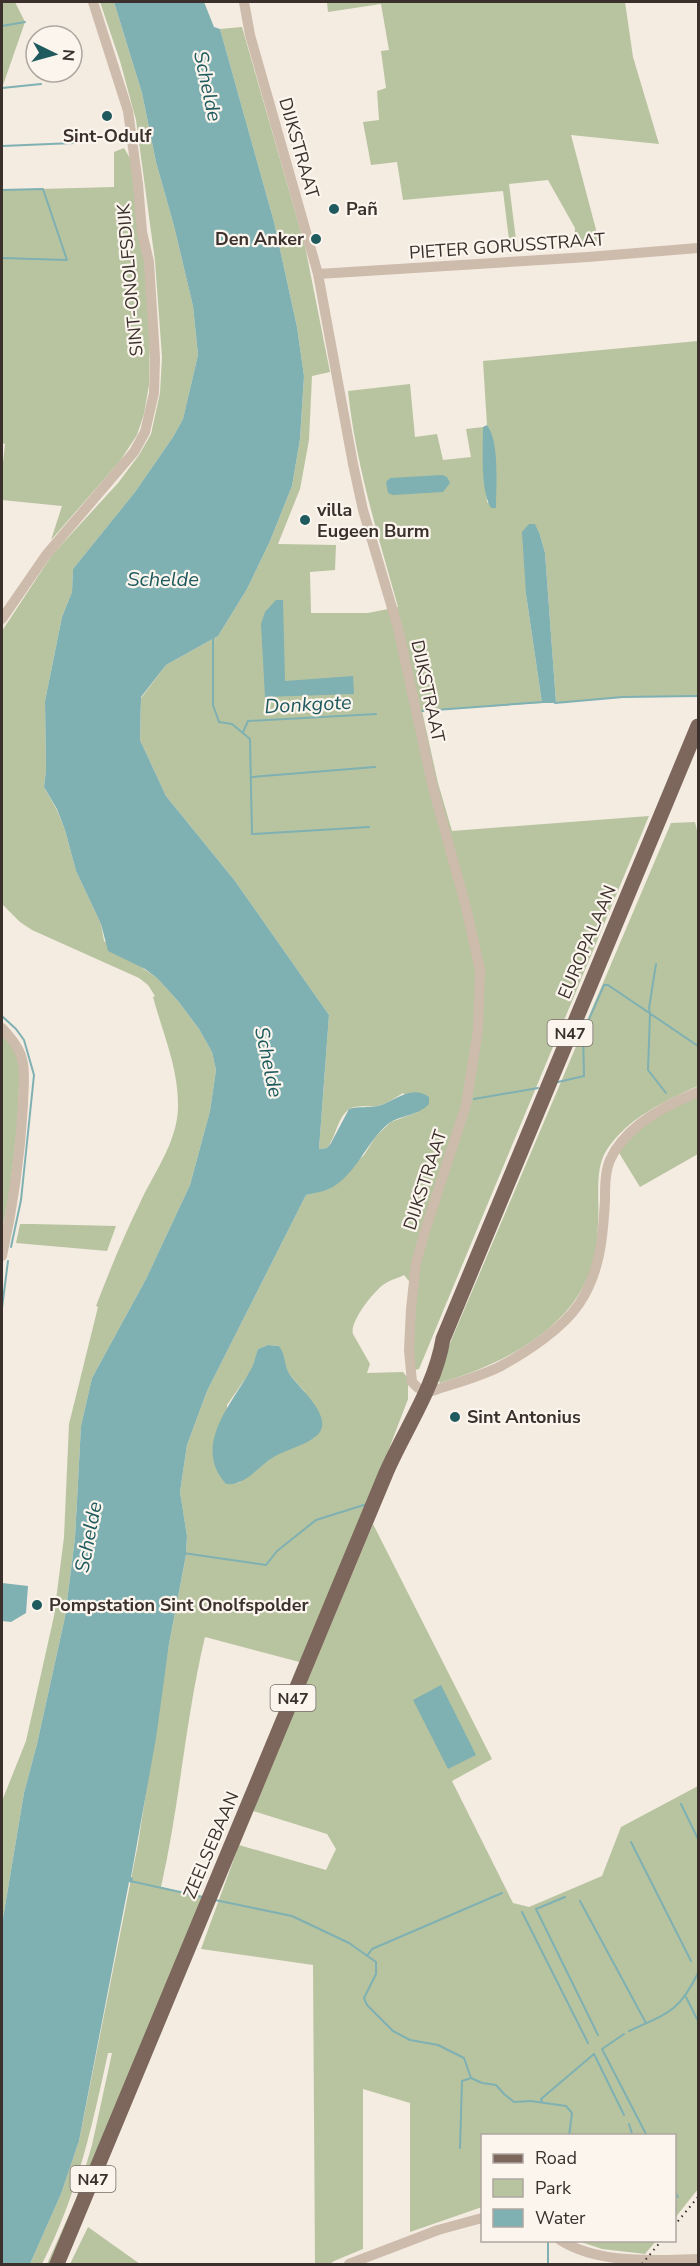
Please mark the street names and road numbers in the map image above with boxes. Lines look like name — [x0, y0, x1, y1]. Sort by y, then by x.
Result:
street label: DIJKSTRAAT — [273, 95, 325, 201]
street label: SINT-ONOLFSDIJK — [111, 202, 149, 357]
street label: PIETER GORUSSTRAAT — [408, 227, 606, 265]
street label: DIJKSTRAAT — [405, 638, 451, 744]
street label: EUROPALAAN — [552, 881, 622, 1003]
road number: N47 — [548, 1020, 592, 1046]
street label: DIJKSTRAAT — [398, 1127, 452, 1233]
road number: N47 — [270, 1685, 316, 1711]
street label: ZEELSEBAAN — [178, 1788, 244, 1902]
road number: N47 — [70, 2166, 116, 2192]

